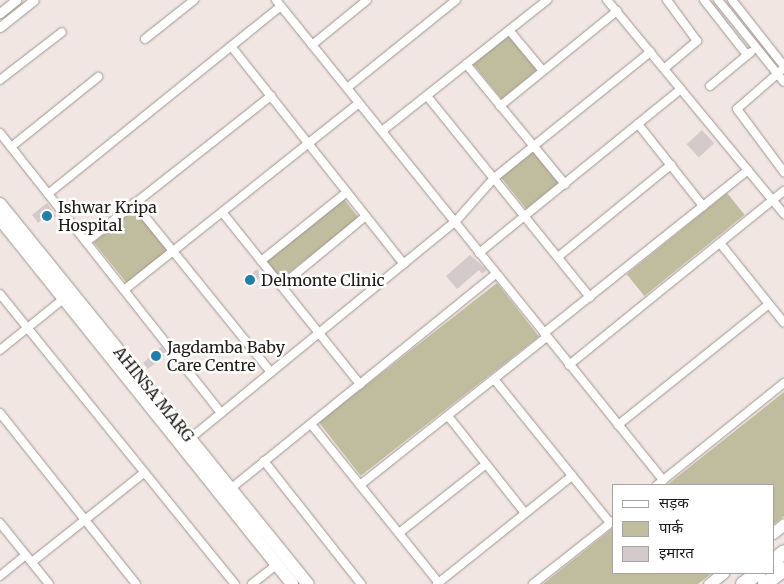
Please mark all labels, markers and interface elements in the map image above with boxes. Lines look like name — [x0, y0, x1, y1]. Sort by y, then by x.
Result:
place label: Ishwar Kripa Hospital — [58, 197, 157, 235]
marker: Ishwar Kripa Hospital — [40, 209, 54, 223]
place label: Delmonte Clinic — [261, 270, 385, 290]
marker: Delmonte Clinic — [243, 273, 257, 287]
place label: Jagdamba Baby Care Centre — [167, 337, 285, 375]
street label: AHINSA MARG — [110, 343, 198, 445]
marker: Jagdamba Baby Care Centre — [149, 349, 163, 363]
legend — [612, 484, 774, 574]
text: सड़क — [659, 493, 689, 512]
text: पार्क — [659, 518, 683, 537]
text: इमारत — [659, 543, 694, 562]

